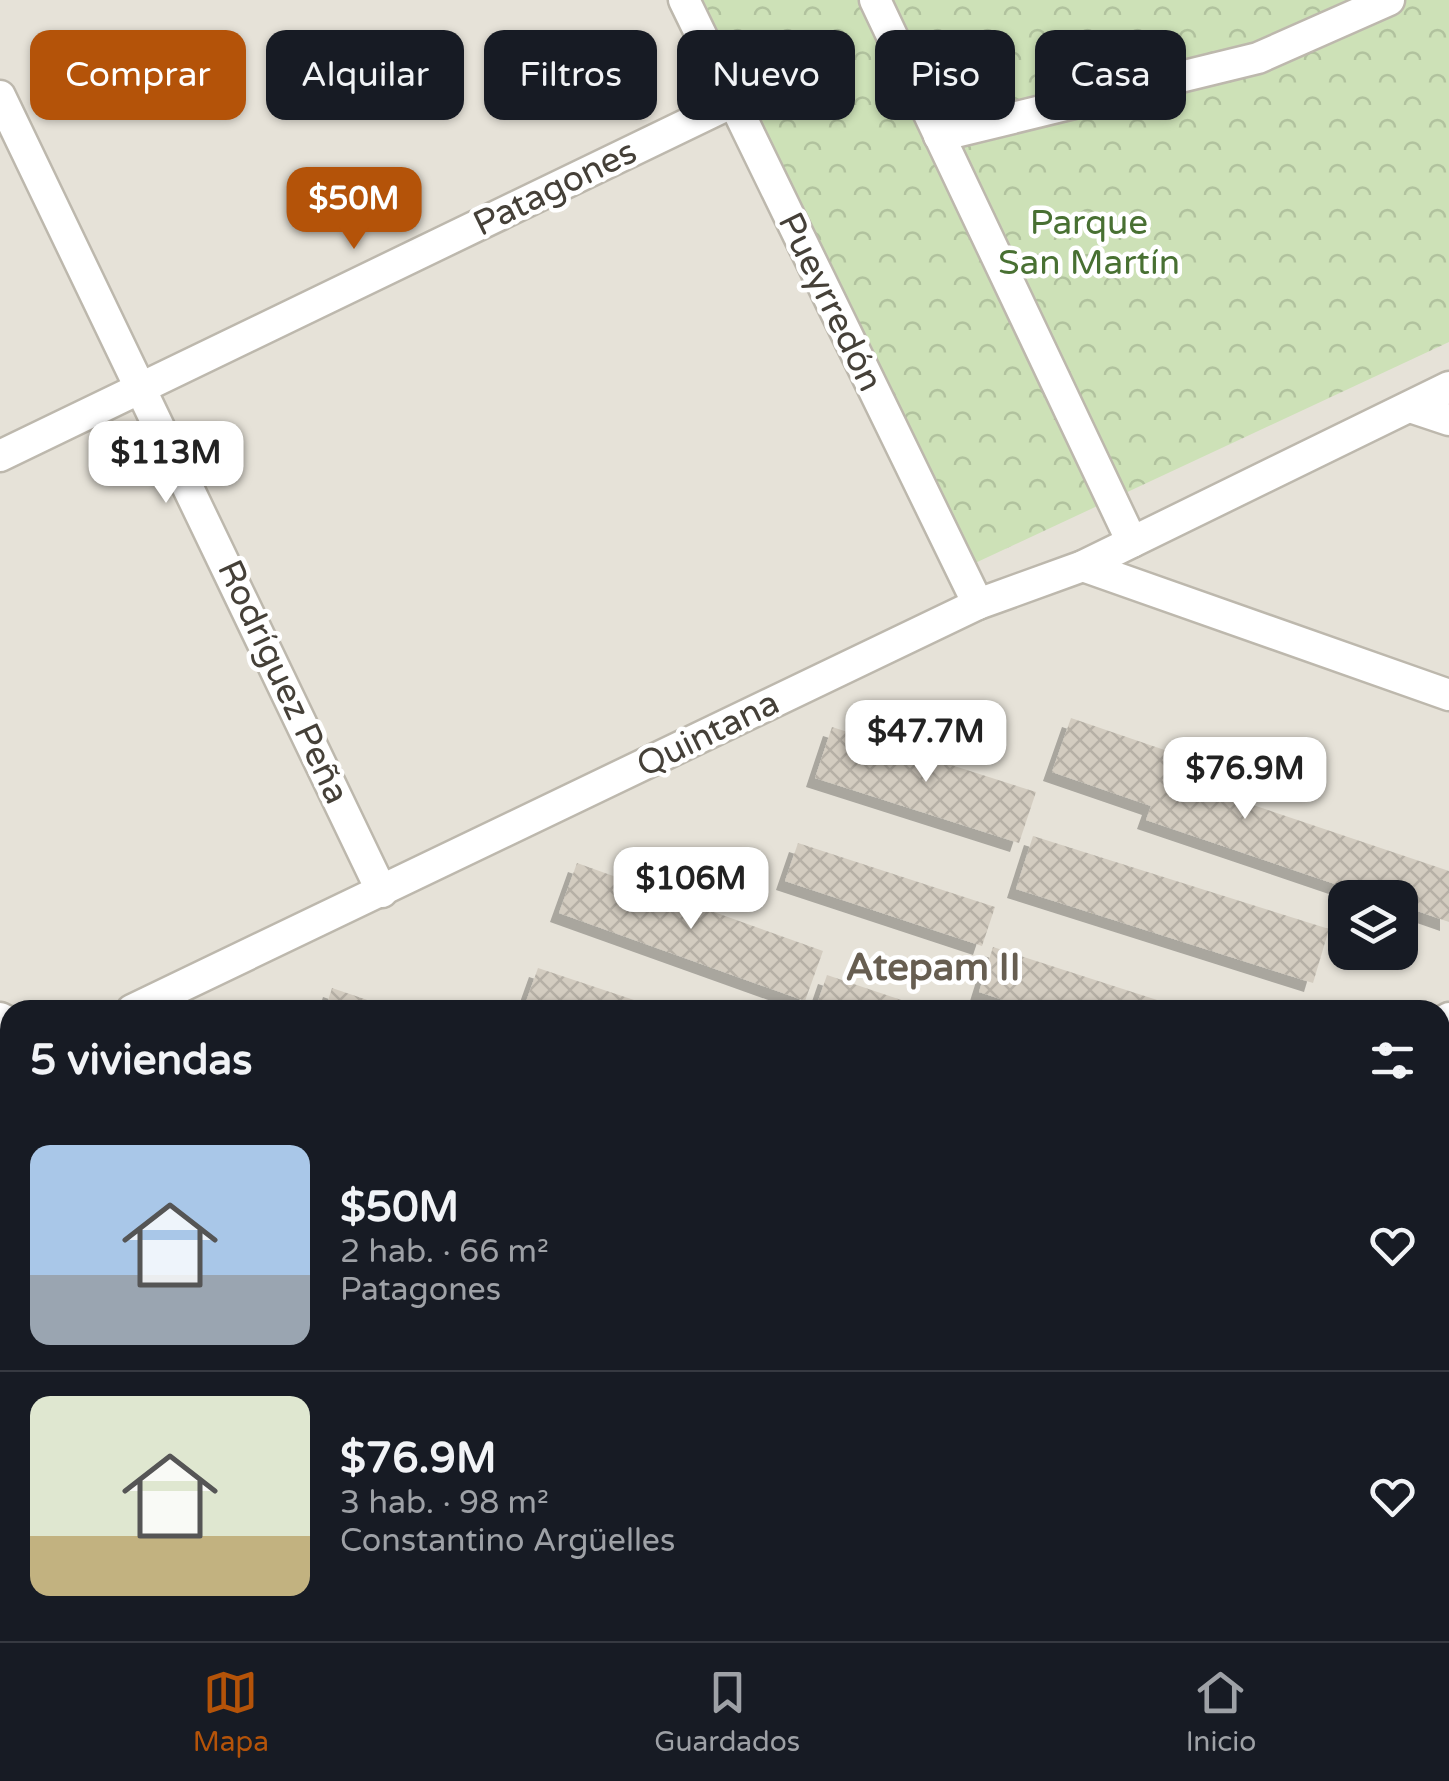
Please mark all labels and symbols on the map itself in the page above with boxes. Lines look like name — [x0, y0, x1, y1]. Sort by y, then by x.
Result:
street label: Patagones — [467, 131, 643, 245]
pin: $50M — [295, 167, 413, 252]
park label: Parque San Martín — [998, 202, 1180, 284]
street label: Pueyrredón — [769, 206, 891, 398]
pin: $113M — [96, 421, 236, 506]
street label: Rodríguez Peña — [208, 553, 358, 811]
street label: Quintana — [630, 682, 786, 786]
pin: $47.7M — [845, 700, 1007, 785]
pin: $76.9M — [1164, 737, 1326, 822]
pin: $106M — [621, 847, 761, 932]
district label: Atepam II — [846, 945, 1021, 991]

